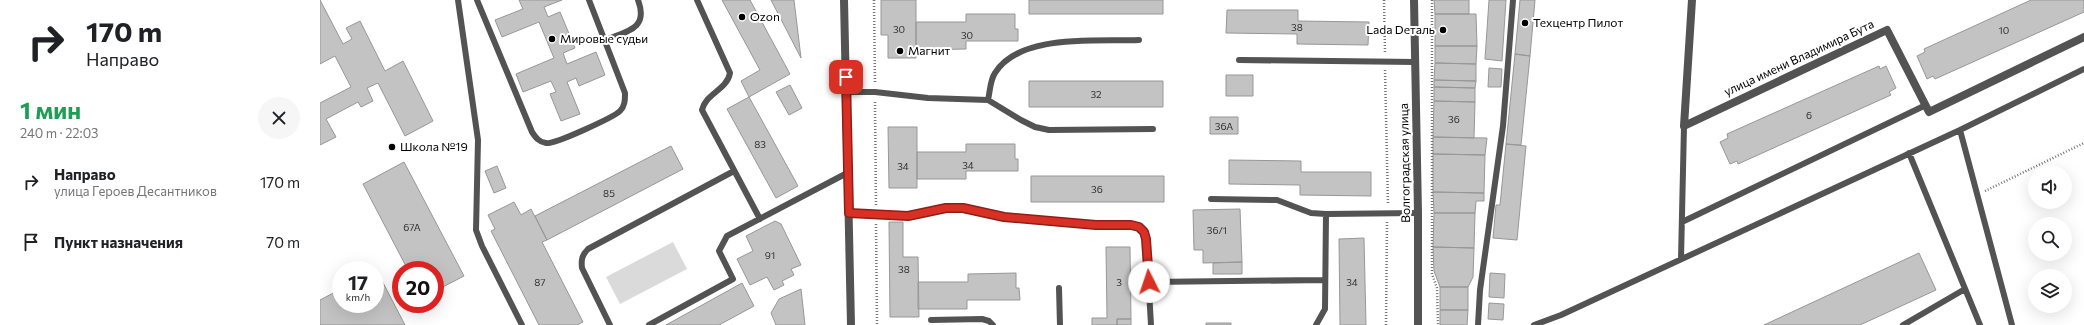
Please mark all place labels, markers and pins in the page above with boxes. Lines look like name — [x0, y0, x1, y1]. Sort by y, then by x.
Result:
place label: Ozon — [750, 9, 780, 23]
marker: Ozon — [737, 12, 747, 22]
place label: Техцентр Пилот — [1533, 15, 1623, 29]
marker: Техцентр Пилот — [1520, 18, 1530, 28]
place label: Lada Dеталь — [1366, 22, 1435, 36]
marker: Lada Dеталь — [1438, 25, 1448, 35]
place label: Мировые судьи — [560, 31, 648, 45]
marker: Мировые судьи — [547, 34, 557, 44]
place label: Магнит — [908, 43, 951, 57]
marker: Магнит — [895, 46, 905, 56]
pin — [829, 60, 863, 94]
place label: Школа №19 — [400, 139, 468, 153]
marker: Школа №19 — [387, 142, 397, 152]

